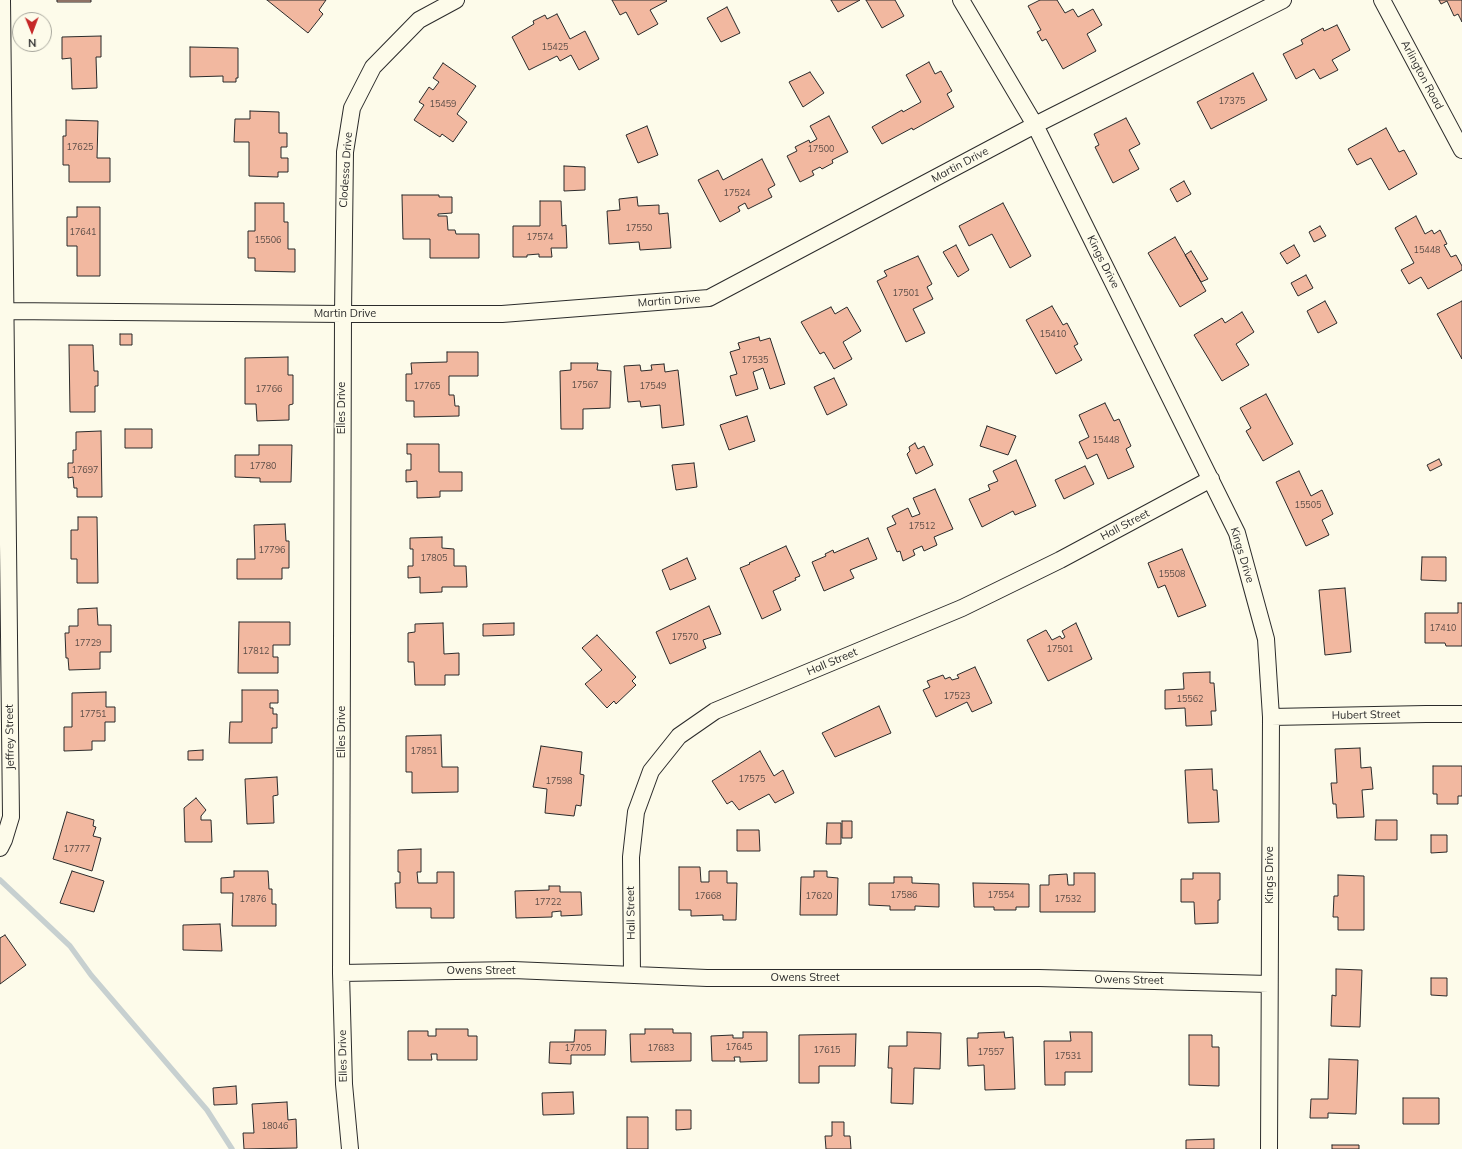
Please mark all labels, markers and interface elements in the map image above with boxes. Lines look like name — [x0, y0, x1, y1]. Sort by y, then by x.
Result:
north arrow — [12, 12, 52, 52]
text: N — [28, 36, 36, 50]
street label: Arlington Road — [1398, 38, 1446, 112]
house number: 15425 — [542, 42, 568, 52]
house number: 17375 — [1219, 96, 1245, 106]
house number: 15459 — [430, 99, 456, 109]
street label: Clodessa Drive — [337, 132, 355, 208]
house number: 17625 — [67, 142, 93, 152]
house number: 17500 — [808, 144, 834, 154]
street label: Martin Drive — [929, 144, 991, 186]
house number: 17524 — [724, 188, 750, 198]
house number: 17550 — [626, 223, 652, 233]
house number: 17641 — [70, 227, 96, 237]
house number: 17574 — [527, 232, 553, 242]
street label: Kings Drive — [1084, 233, 1122, 291]
house number: 15506 — [255, 235, 281, 245]
house number: 15448 — [1414, 245, 1440, 255]
house number: 17501 — [893, 288, 919, 298]
street label: Martin Drive — [637, 292, 701, 310]
street label: Martin Drive — [314, 307, 376, 321]
house number: 15410 — [1040, 329, 1066, 339]
house number: 17535 — [742, 355, 768, 365]
house number: 17567 — [572, 380, 598, 390]
house number: 17765 — [414, 381, 440, 391]
house number: 17549 — [640, 381, 666, 391]
street label: Elles Drive — [335, 382, 349, 434]
house number: 17766 — [256, 384, 282, 394]
house number: 15448 — [1093, 435, 1119, 445]
house number: 17780 — [250, 461, 276, 471]
house number: 17697 — [72, 465, 98, 475]
house number: 15505 — [1295, 500, 1321, 510]
street label: Hall Street — [1098, 507, 1152, 543]
house number: 17512 — [909, 521, 935, 531]
street label: Kings Drive — [1227, 526, 1257, 584]
house number: 17796 — [259, 545, 285, 555]
house number: 17805 — [421, 553, 447, 563]
house number: 15508 — [1159, 569, 1185, 579]
house number: 17410 — [1430, 623, 1456, 633]
house number: 17570 — [672, 632, 698, 642]
house number: 17729 — [75, 638, 101, 648]
house number: 17501 — [1047, 644, 1073, 654]
street label: Hall Street — [805, 645, 859, 679]
house number: 17812 — [243, 646, 269, 656]
house number: 17523 — [944, 691, 970, 701]
house number: 15562 — [1177, 694, 1203, 704]
street label: Jeffrey Street — [3, 704, 17, 770]
street label: Elles Drive — [335, 706, 349, 758]
street label: Hubert Street — [1331, 708, 1401, 722]
house number: 17751 — [80, 709, 106, 719]
house number: 17851 — [411, 746, 437, 756]
house number: 17575 — [739, 774, 765, 784]
house number: 17598 — [546, 776, 572, 786]
house number: 17777 — [64, 844, 90, 854]
street label: Kings Drive — [1263, 846, 1277, 904]
street label: Hall Street — [624, 886, 638, 940]
house number: 17586 — [891, 890, 917, 900]
house number: 17554 — [988, 890, 1014, 900]
house number: 17668 — [695, 891, 721, 901]
house number: 17620 — [806, 891, 832, 901]
house number: 17876 — [240, 894, 266, 904]
house number: 17532 — [1055, 894, 1081, 904]
house number: 17722 — [535, 897, 561, 907]
street label: Owens Street — [446, 964, 516, 978]
street label: Owens Street — [770, 971, 840, 985]
street label: Owens Street — [1094, 973, 1164, 987]
street label: Elles Drive — [336, 1030, 350, 1082]
house number: 17645 — [726, 1042, 752, 1052]
house number: 17705 — [565, 1043, 591, 1053]
house number: 17683 — [648, 1043, 674, 1053]
house number: 17615 — [814, 1045, 840, 1055]
house number: 17557 — [978, 1047, 1004, 1057]
house number: 17531 — [1055, 1051, 1081, 1061]
house number: 18046 — [262, 1121, 288, 1131]

